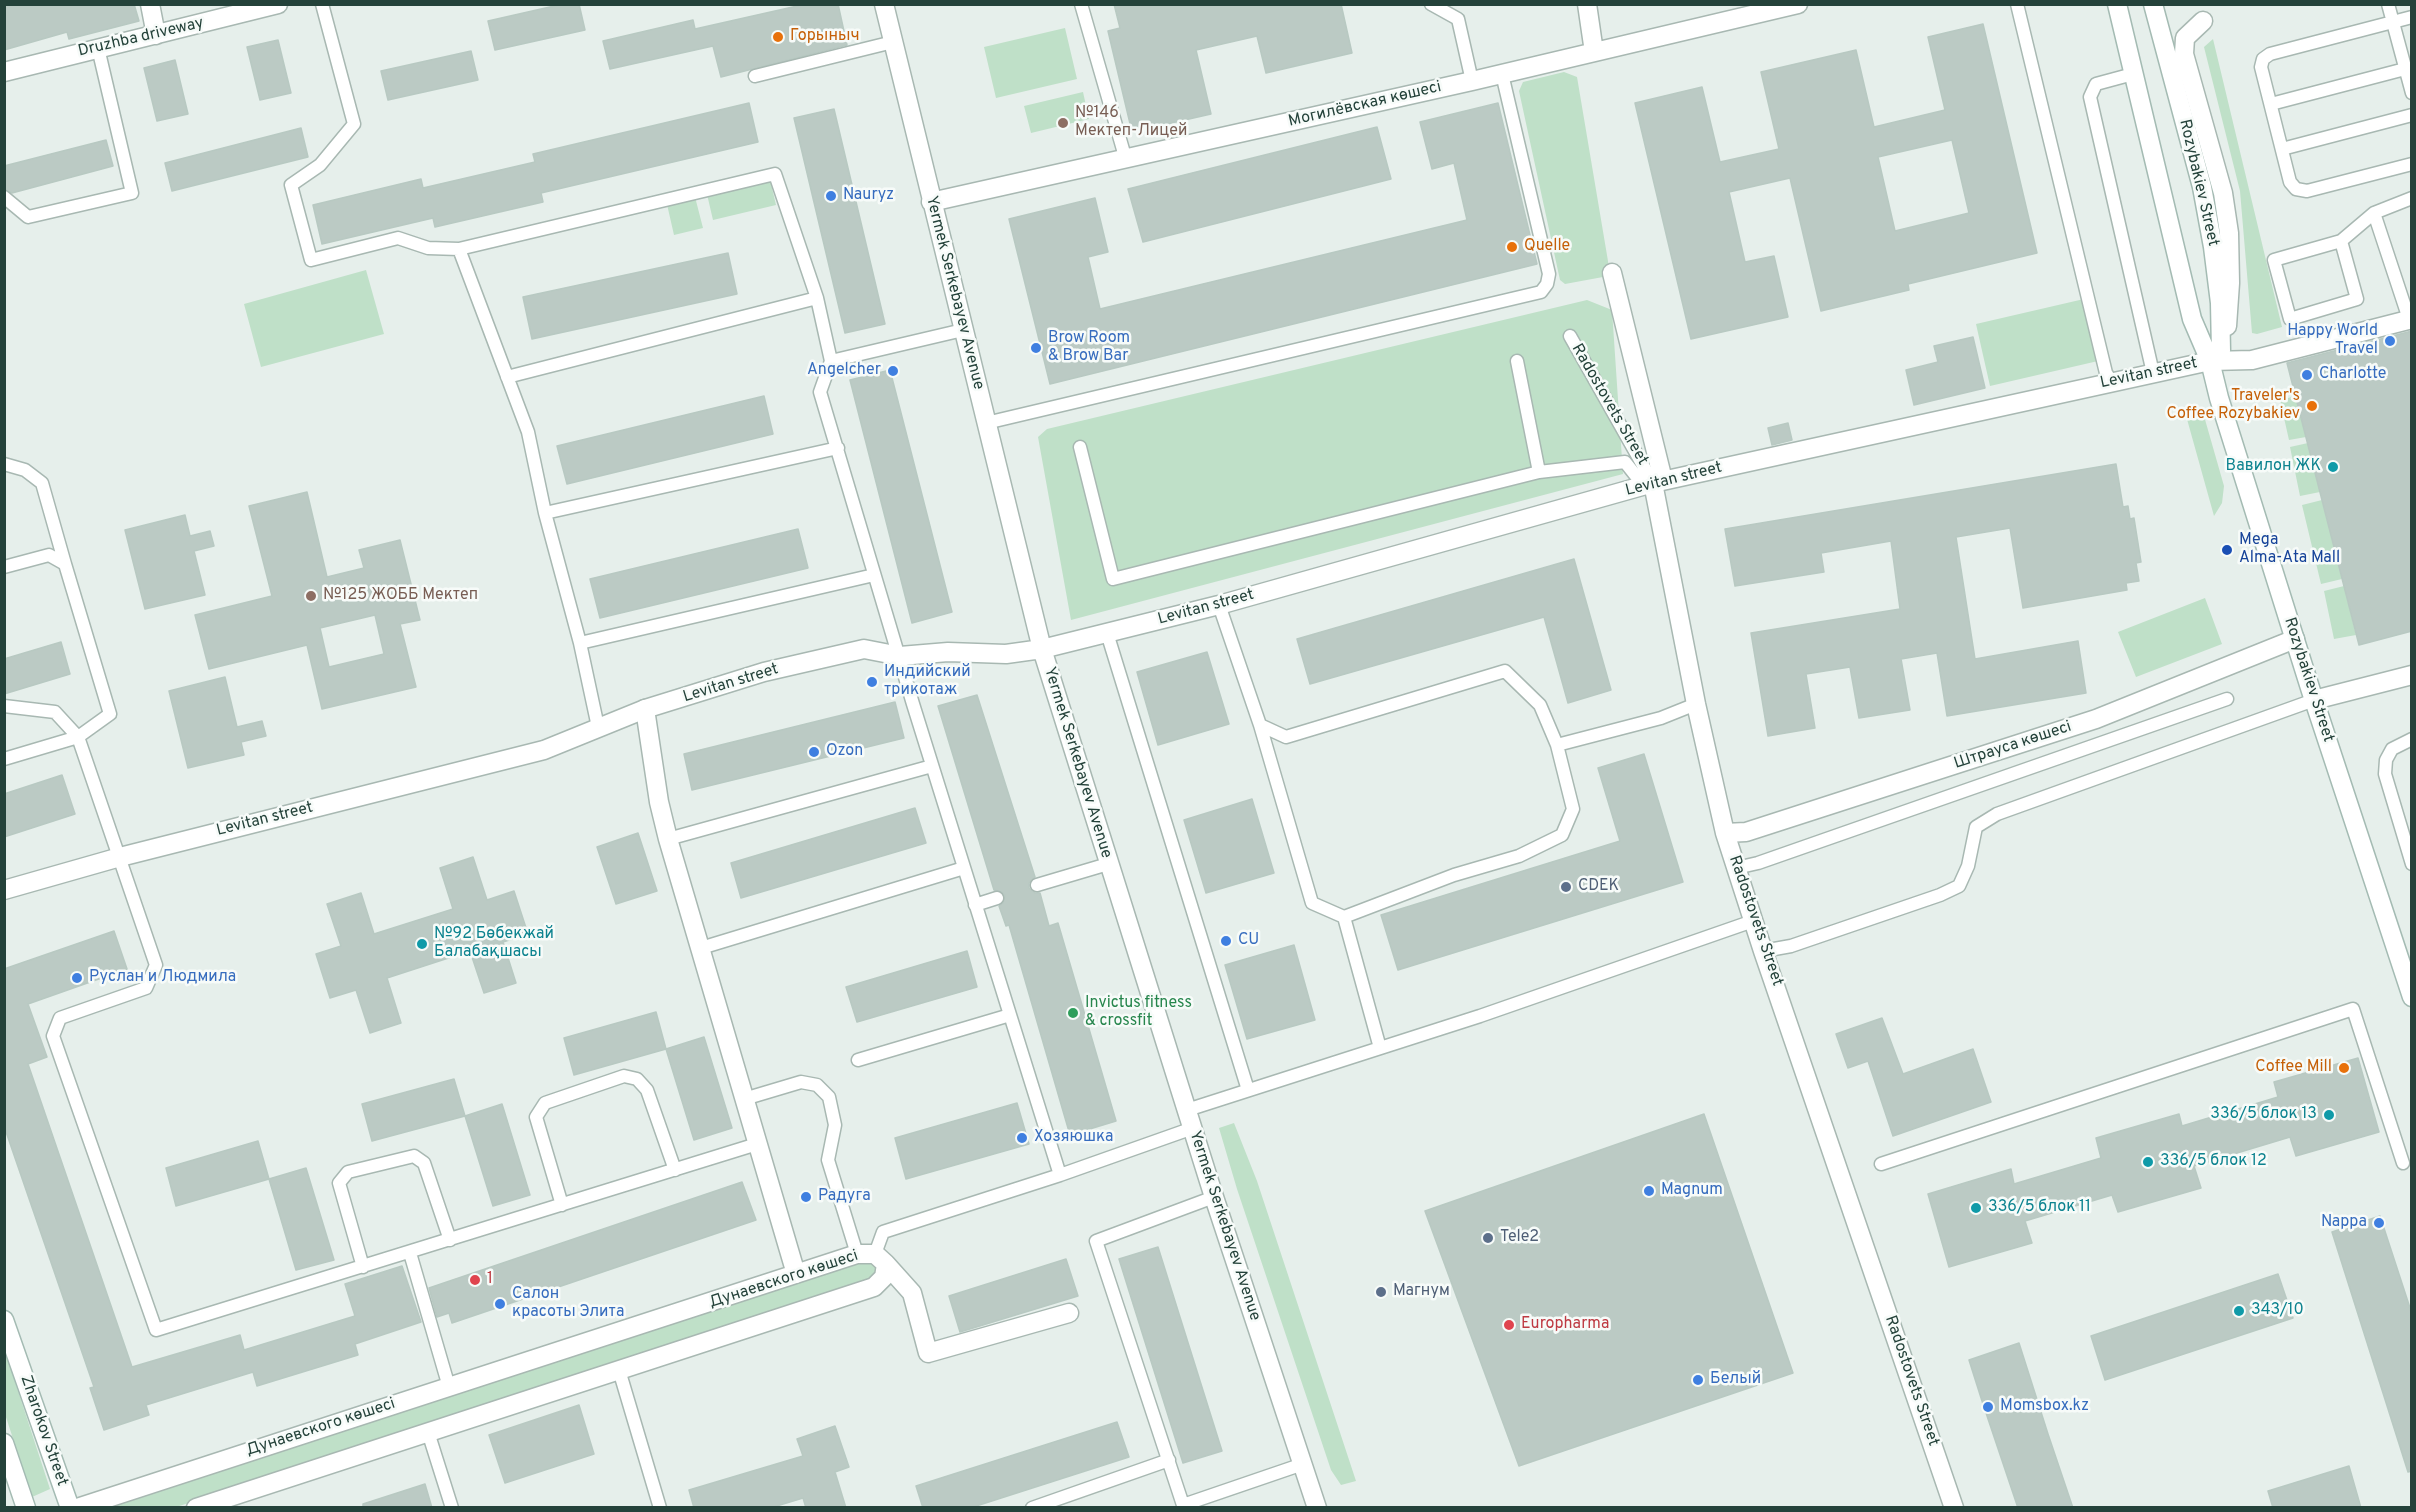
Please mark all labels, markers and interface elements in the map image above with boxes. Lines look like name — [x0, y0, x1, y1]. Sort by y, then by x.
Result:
street label: Druzhba driveway — [76, 14, 206, 62]
place label: Горыныч — [790, 27, 860, 47]
marker: Горыныч — [771, 30, 785, 44]
street label: Могилёвская көшесі — [1287, 78, 1443, 132]
place label: №146 Мектеп-Лицей — [1075, 104, 1187, 142]
marker: №146 Мектеп-Лицей — [1056, 116, 1070, 130]
street label: Rozybakiev Street — [2174, 118, 2222, 248]
place label: Nauryz — [843, 186, 894, 206]
marker: Nauryz — [824, 189, 838, 203]
street label: Yermek Serkebayev Avenue — [921, 194, 987, 392]
place label: Quelle — [1524, 237, 1570, 257]
marker: Quelle — [1505, 240, 1519, 254]
place label: Happy World Travel — [2287, 322, 2378, 360]
place label: Brow Room & Brow Bar — [1048, 329, 1130, 367]
marker: Happy World Travel — [2383, 334, 2397, 348]
marker: Brow Room & Brow Bar — [1029, 341, 1043, 355]
street label: Radostovets Street — [1566, 341, 1652, 469]
street label: Levitan street — [2099, 354, 2199, 394]
place label: Angelcher — [807, 361, 881, 381]
marker: Angelcher — [886, 364, 900, 378]
place label: Charlotte — [2319, 365, 2386, 385]
marker: Charlotte — [2300, 368, 2314, 382]
place label: Traveler's Coffee Rozybakiev — [2167, 387, 2300, 425]
marker: Traveler's Coffee Rozybakiev — [2305, 399, 2319, 413]
place label: Вавилон ЖК — [2226, 457, 2321, 477]
street label: Levitan street — [1624, 459, 1724, 501]
marker: Вавилон ЖК — [2326, 460, 2340, 474]
place label: Mega Alma-Ata Mall — [2239, 531, 2340, 569]
marker: Mega Alma-Ata Mall — [2220, 543, 2234, 557]
place label: №125 ЖОББ Мектеп — [323, 586, 478, 606]
street label: Levitan street — [1156, 586, 1256, 630]
marker: №125 ЖОББ Мектеп — [304, 589, 318, 603]
street label: Rozybakiev Street — [2279, 615, 2337, 745]
street label: Levitan street — [681, 660, 781, 708]
place label: Индийский трикотаж — [884, 663, 971, 701]
street label: Yermek Serkebayev Avenue — [1039, 665, 1115, 861]
marker: Индийский трикотаж — [865, 675, 879, 689]
street label: Штрауса көшесі — [1952, 718, 2074, 774]
place label: Ozon — [826, 742, 863, 762]
marker: Ozon — [807, 745, 821, 759]
street label: Levitan street — [215, 799, 315, 841]
street label: Radostovets Street — [1724, 853, 1786, 989]
place label: CDEK — [1578, 877, 1619, 897]
marker: CDEK — [1559, 880, 1573, 894]
place label: №92 Бөбекжай Балабақшасы — [434, 925, 554, 963]
place label: CU — [1238, 931, 1259, 951]
marker: CU — [1219, 934, 1233, 948]
marker: №92 Бөбекжай Балабақшасы — [415, 937, 429, 951]
place label: Руслан и Людмила — [89, 968, 236, 988]
marker: Руслан и Людмила — [70, 971, 84, 985]
place label: Invictus fitness & crossfit — [1085, 994, 1192, 1032]
marker: Invictus fitness & crossfit — [1066, 1006, 1080, 1020]
place label: Coffee Mill — [2255, 1058, 2332, 1078]
marker: Coffee Mill — [2337, 1061, 2351, 1075]
place label: 336/5 блок 13 — [2210, 1105, 2317, 1125]
marker: 336/5 блок 13 — [2322, 1108, 2336, 1122]
place label: Хозяюшка — [1034, 1128, 1113, 1148]
street label: Yermek Serkebayev Avenue — [1184, 1128, 1264, 1324]
marker: Хозяюшка — [1015, 1131, 1029, 1145]
place label: 336/5 блок 12 — [2160, 1152, 2267, 1172]
marker: 336/5 блок 12 — [2141, 1155, 2155, 1169]
place label: Magnum — [1661, 1181, 1723, 1201]
marker: Magnum — [1642, 1184, 1656, 1198]
place label: Радуга — [818, 1187, 871, 1207]
marker: Радуга — [799, 1190, 813, 1204]
place label: 336/5 блок 11 — [1988, 1198, 2091, 1218]
marker: 336/5 блок 11 — [1969, 1201, 1983, 1215]
place label: Nappa — [2321, 1213, 2367, 1233]
marker: Nappa — [2372, 1216, 2386, 1230]
place label: Tele2 — [1500, 1228, 1539, 1248]
marker: Tele2 — [1481, 1231, 1495, 1245]
street label: Дунаевского көшесі — [707, 1247, 861, 1313]
place label: 1 — [487, 1270, 493, 1290]
marker: 1 — [468, 1273, 482, 1287]
place label: Магнум — [1393, 1282, 1450, 1302]
place label: Салон красоты Элита — [512, 1285, 624, 1323]
marker: Магнум — [1374, 1285, 1388, 1299]
marker: Салон красоты Элита — [493, 1297, 507, 1311]
place label: 343/10 — [2251, 1301, 2304, 1321]
marker: 343/10 — [2232, 1304, 2246, 1318]
street label: Radostovets Street — [1880, 1313, 1942, 1449]
place label: Europharma — [1521, 1315, 1609, 1335]
marker: Europharma — [1502, 1318, 1516, 1332]
place label: Белый — [1710, 1370, 1761, 1390]
street label: Zharokov Street — [15, 1373, 71, 1489]
marker: Белый — [1691, 1373, 1705, 1387]
street label: Дунаевского көшесі — [244, 1395, 398, 1461]
place label: Momsbox.kz — [2000, 1397, 2089, 1417]
marker: Momsbox.kz — [1981, 1400, 1995, 1414]

